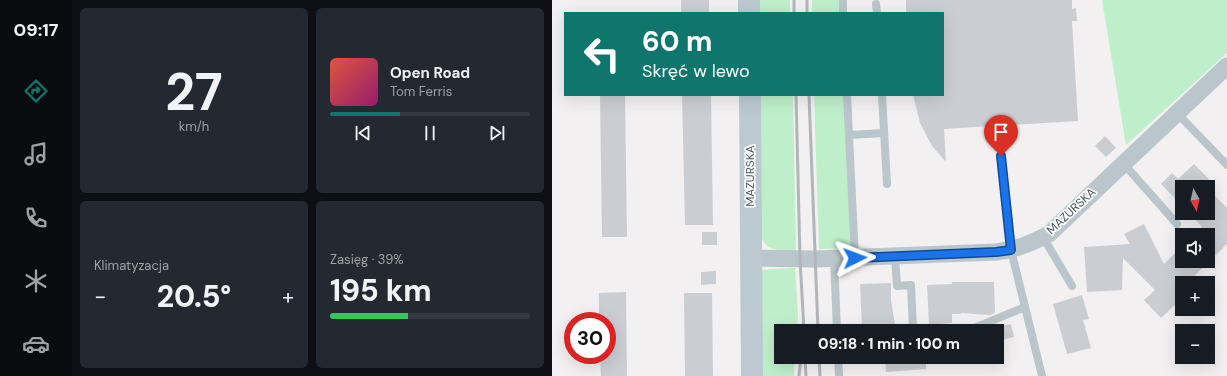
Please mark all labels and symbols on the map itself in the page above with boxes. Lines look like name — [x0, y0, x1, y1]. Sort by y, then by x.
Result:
pin — [984, 115, 1018, 156]
street label: MAZURSKA — [742, 145, 758, 207]
north arrow — [1175, 180, 1215, 220]
street label: MAZURSKA — [1043, 184, 1099, 238]
position arrow — [834, 237, 876, 279]
speed limit sign: 30 — [564, 312, 616, 364]

